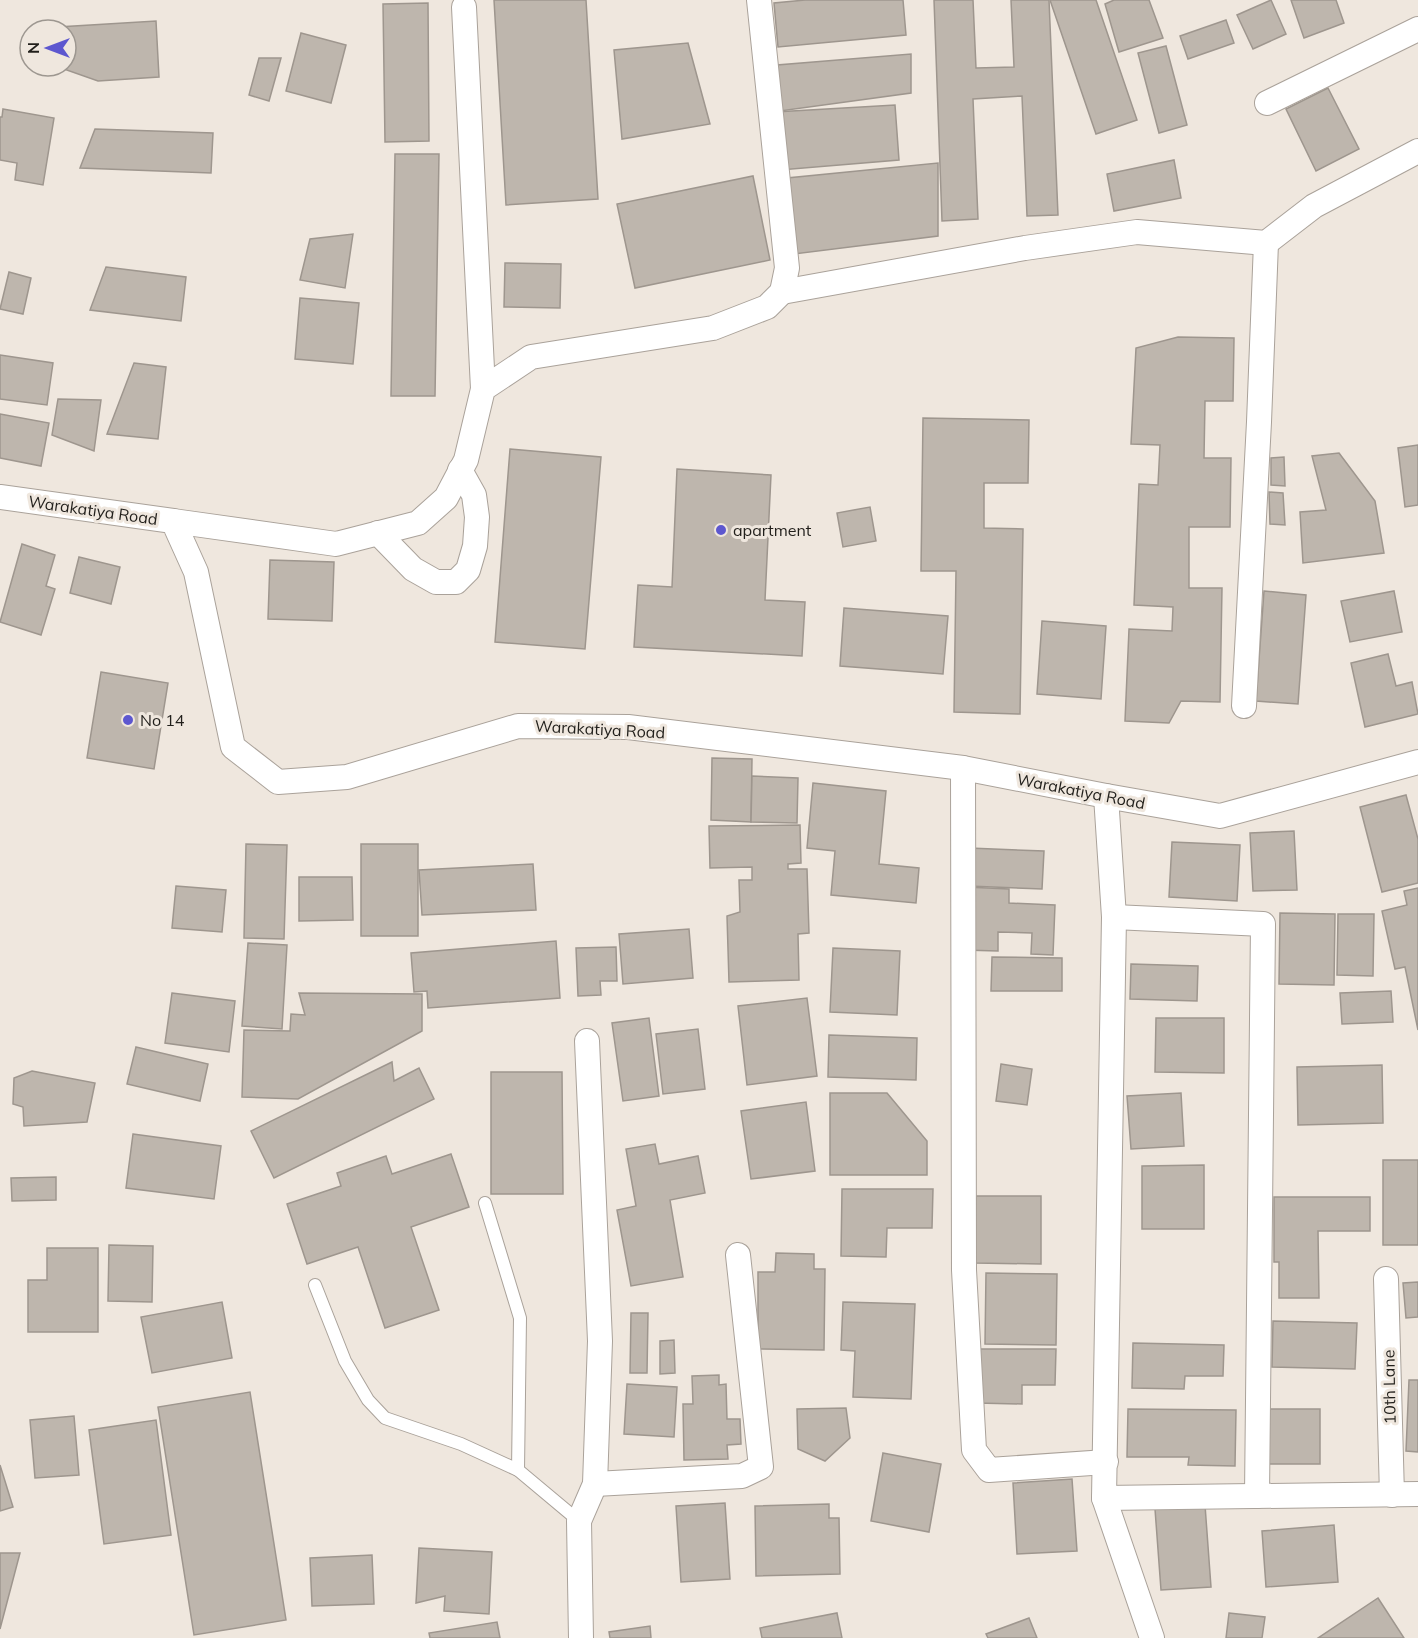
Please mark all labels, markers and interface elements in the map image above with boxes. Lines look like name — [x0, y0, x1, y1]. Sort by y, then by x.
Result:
north arrow — [18, 18, 78, 78]
text: N — [23, 42, 43, 54]
street label: Warakatiya Road — [27, 491, 159, 529]
place label: apartment — [733, 520, 812, 540]
marker: apartment — [714, 523, 728, 537]
place label: No 14 — [140, 710, 185, 730]
marker: No 14 — [121, 713, 135, 727]
street label: Warakatiya Road — [534, 716, 666, 742]
street label: Warakatiya Road — [1015, 769, 1147, 813]
street label: 10th Lane — [1378, 1349, 1400, 1425]

